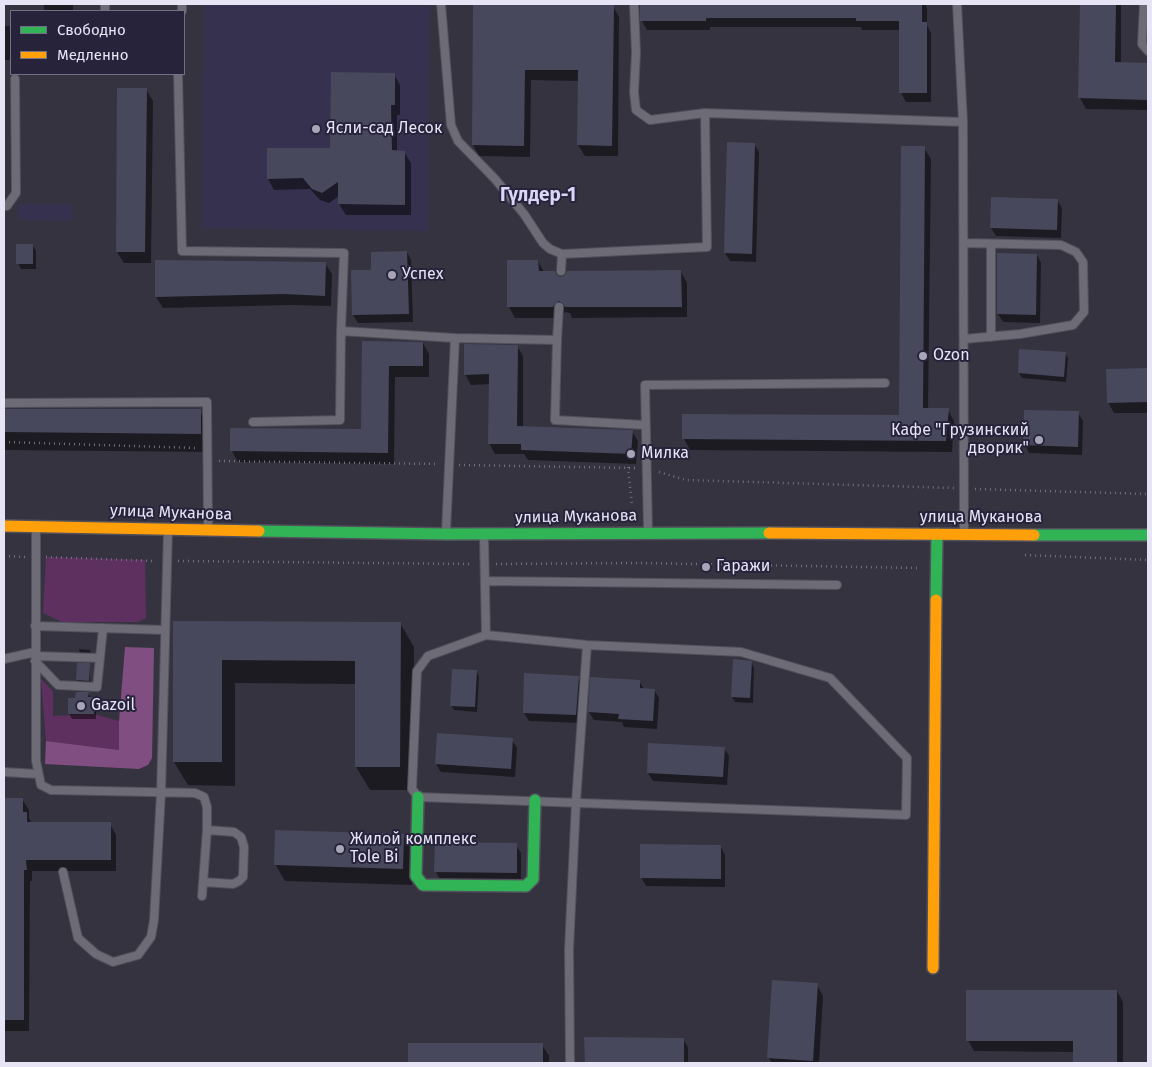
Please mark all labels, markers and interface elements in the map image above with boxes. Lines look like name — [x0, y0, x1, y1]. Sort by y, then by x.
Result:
legend — [10, 10, 185, 75]
text: Свободно — [57, 21, 126, 39]
text: Медленно — [57, 46, 129, 64]
place label: Ясли-сад Лесок — [326, 119, 442, 139]
marker: Ясли-сад Лесок — [310, 123, 322, 135]
district label: Гүлдер-1 — [500, 185, 576, 207]
place label: Успех — [402, 265, 443, 285]
marker: Успех — [386, 269, 398, 281]
place label: Ozon — [933, 346, 970, 366]
marker: Ozon — [917, 350, 929, 362]
place label: Кафе "Грузинский дворик" — [891, 421, 1029, 459]
marker: Кафе "Грузинский дворик" — [1033, 434, 1045, 446]
place label: Милка — [641, 444, 689, 464]
marker: Милка — [625, 448, 637, 460]
street label: улица Муканова — [110, 501, 232, 525]
street label: улица Муканова — [515, 506, 637, 528]
street label: улица Муканова — [920, 508, 1042, 528]
place label: Гаражи — [716, 557, 770, 577]
marker: Гаражи — [700, 561, 712, 573]
place label: Gazoil — [91, 696, 135, 716]
marker: Gazoil — [75, 700, 87, 712]
place label: Жилой комплекс Tole Bi — [350, 830, 477, 868]
marker: Жилой комплекс Tole Bi — [334, 843, 346, 855]

